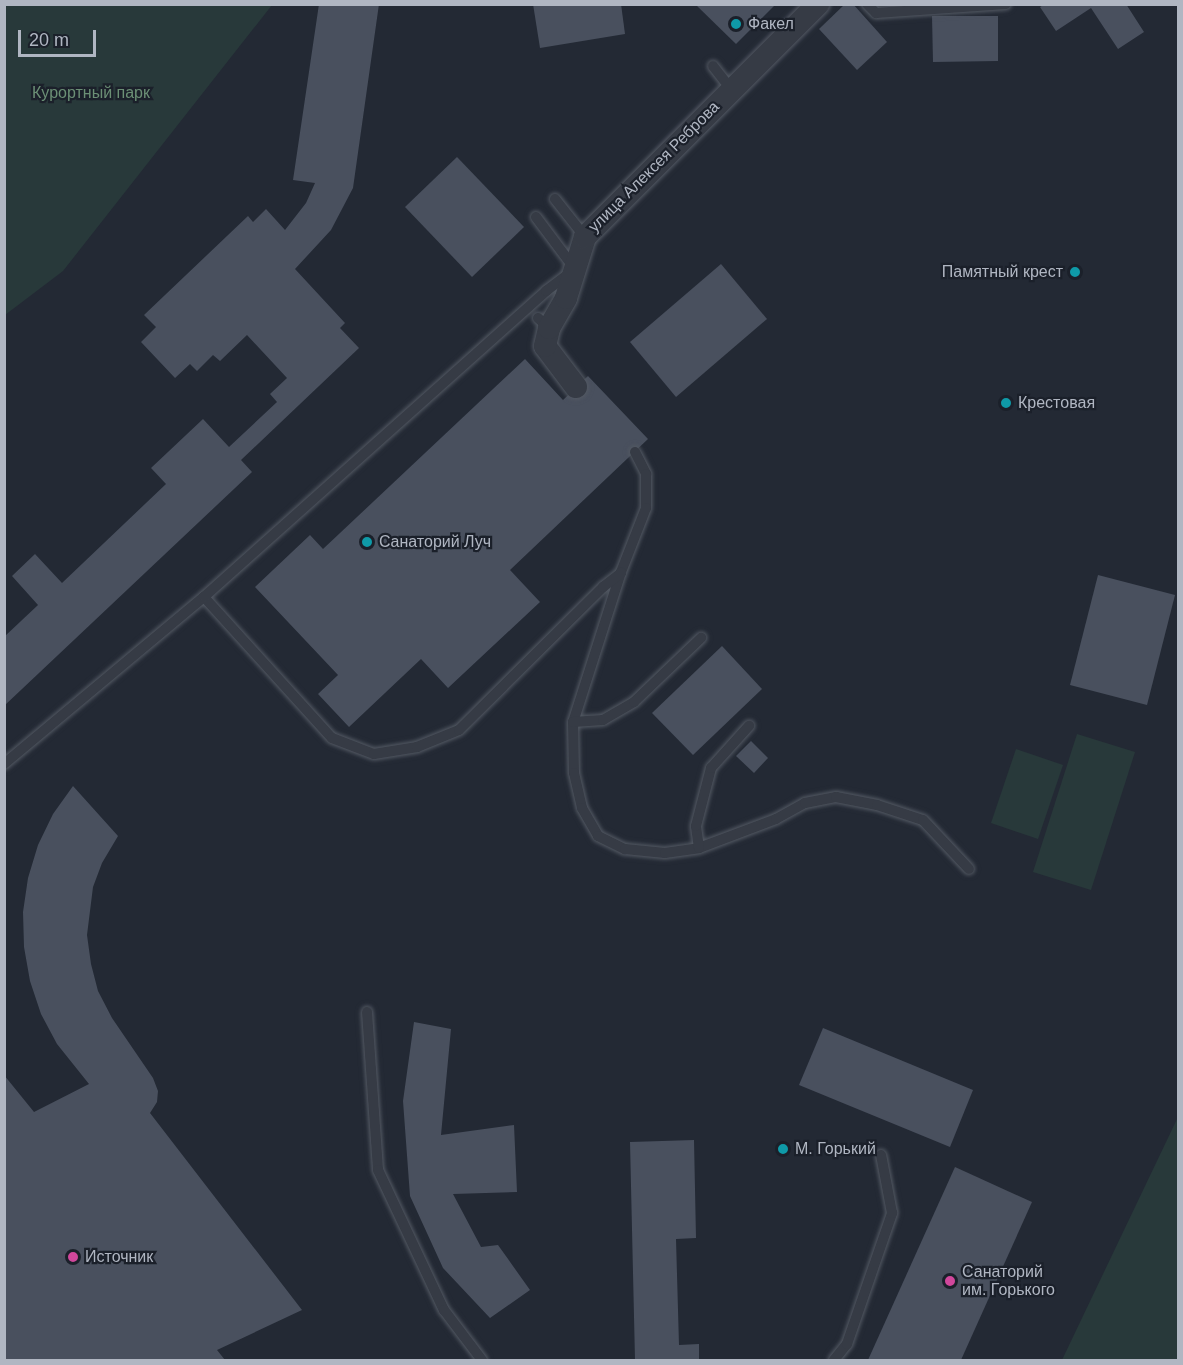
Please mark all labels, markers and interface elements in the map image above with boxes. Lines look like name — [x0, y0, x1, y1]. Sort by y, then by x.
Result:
place label: Факел — [748, 14, 794, 34]
marker: Факел — [729, 17, 743, 31]
scale bar — [21, 18, 99, 56]
text: 20 m — [29, 30, 69, 50]
park label: Курортный парк — [32, 83, 150, 103]
street label: улица Алексея Реброва — [584, 97, 724, 237]
place label: Памятный крест — [942, 262, 1063, 282]
marker: Памятный крест — [1068, 265, 1082, 279]
place label: Крестовая — [1018, 393, 1095, 413]
marker: Крестовая — [999, 396, 1013, 410]
place label: Cанаторий Луч — [379, 532, 491, 552]
marker: Cанаторий Луч — [360, 535, 374, 549]
place label: М. Горький — [795, 1139, 876, 1159]
marker: М. Горький — [776, 1142, 790, 1156]
place label: Источник — [85, 1247, 153, 1267]
marker: Источник — [66, 1250, 80, 1264]
place label: Санаторий им. Горького — [962, 1262, 1055, 1300]
marker: Санаторий им. Горького — [943, 1274, 957, 1288]

